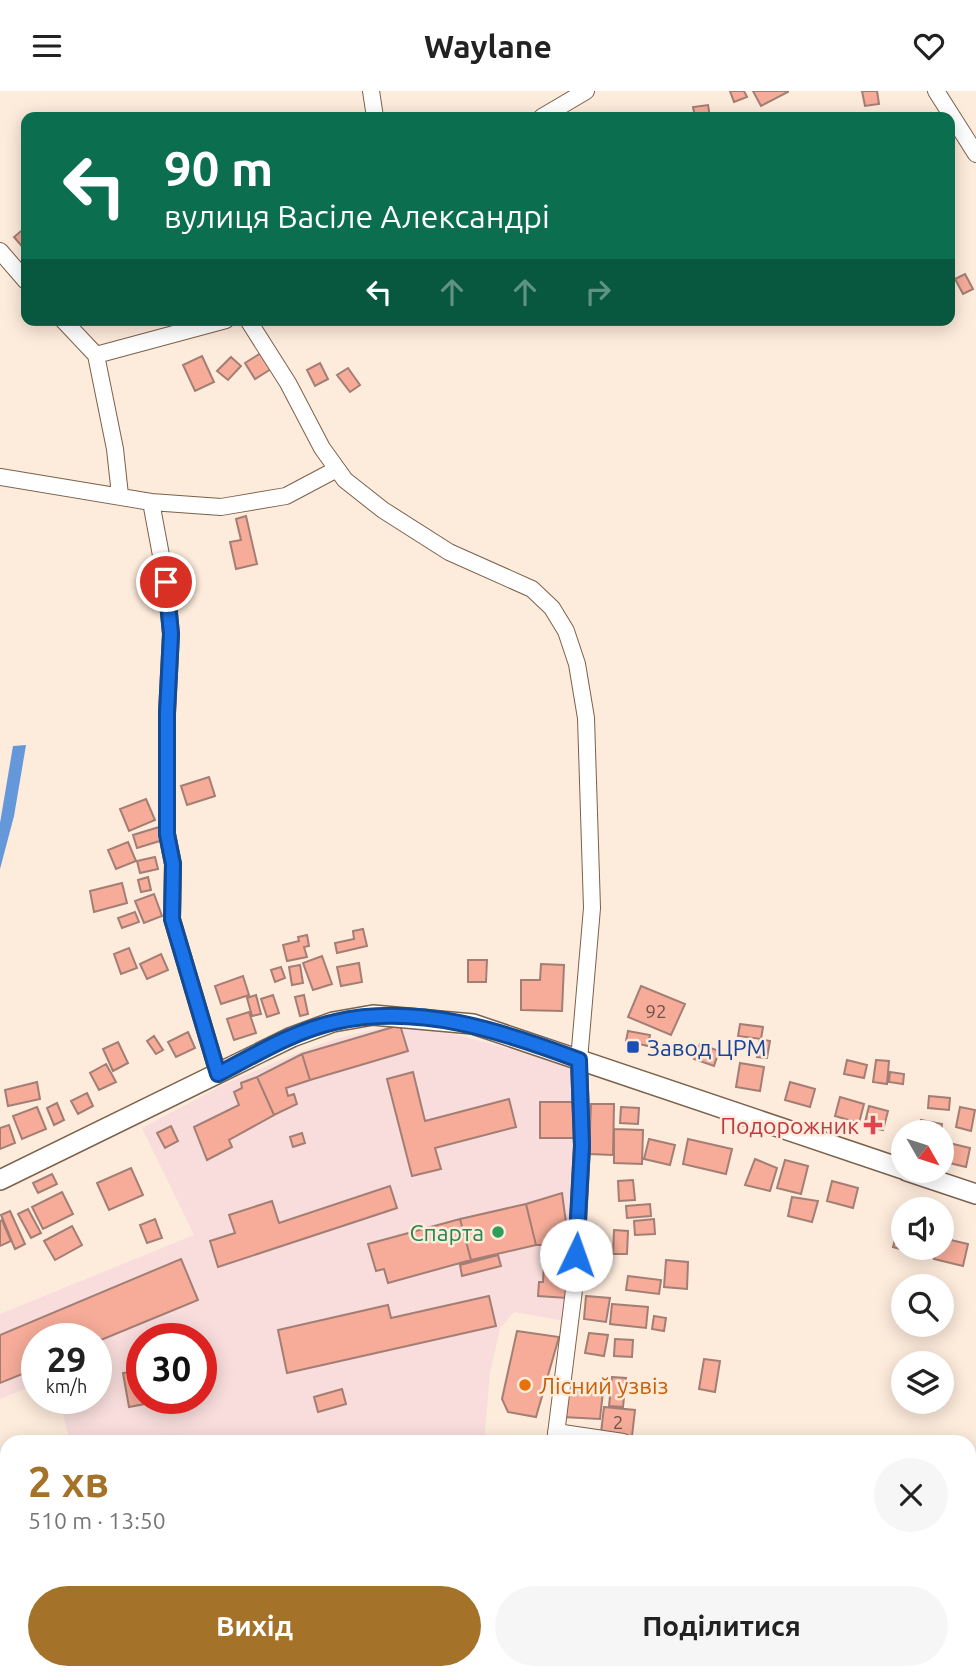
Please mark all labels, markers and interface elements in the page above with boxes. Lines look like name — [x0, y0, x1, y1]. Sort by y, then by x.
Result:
icon: menu — [28, 27, 66, 65]
icon: heart — [910, 27, 948, 65]
text: Waylane — [424, 28, 552, 64]
icon: left — [49, 140, 140, 231]
text: 90 m — [164, 140, 273, 195]
text: вулиця Васіле Александрі — [164, 198, 550, 234]
icon: left — [360, 273, 398, 311]
icon: ahead — [433, 273, 471, 311]
icon: ahead — [506, 273, 544, 311]
icon: right — [579, 273, 617, 311]
pin — [136, 552, 196, 612]
icon: arrive — [147, 563, 185, 601]
house number: 92 — [645, 1000, 667, 1022]
place label: Завод ЦРМ — [647, 1035, 767, 1060]
marker: Завод ЦРМ — [625, 1039, 641, 1055]
place label: Подорожник — [720, 1113, 859, 1138]
marker: Подорожник — [865, 1117, 881, 1133]
north arrow — [891, 1120, 954, 1183]
map controls — [891, 1120, 954, 1414]
button: sound — [891, 1197, 954, 1260]
position arrow — [539, 1218, 613, 1292]
place label: Спарта — [409, 1220, 484, 1245]
marker: Спарта — [490, 1224, 506, 1240]
button: search — [891, 1274, 954, 1337]
speed limit sign: 30 — [126, 1323, 217, 1414]
text: 29 — [47, 1339, 86, 1379]
button: layers — [891, 1351, 954, 1414]
place label: Лісний узвіз — [539, 1373, 669, 1398]
text: km/h — [46, 1376, 87, 1396]
marker: Лісний узвіз — [517, 1377, 533, 1393]
house number: 2 — [613, 1411, 623, 1433]
text: 2 хв — [28, 1458, 109, 1505]
button: close — [874, 1458, 948, 1532]
text: 510 m · 13:50 — [28, 1508, 166, 1533]
button: Вихід — [28, 1586, 481, 1666]
button: Поділитися — [495, 1586, 948, 1666]

